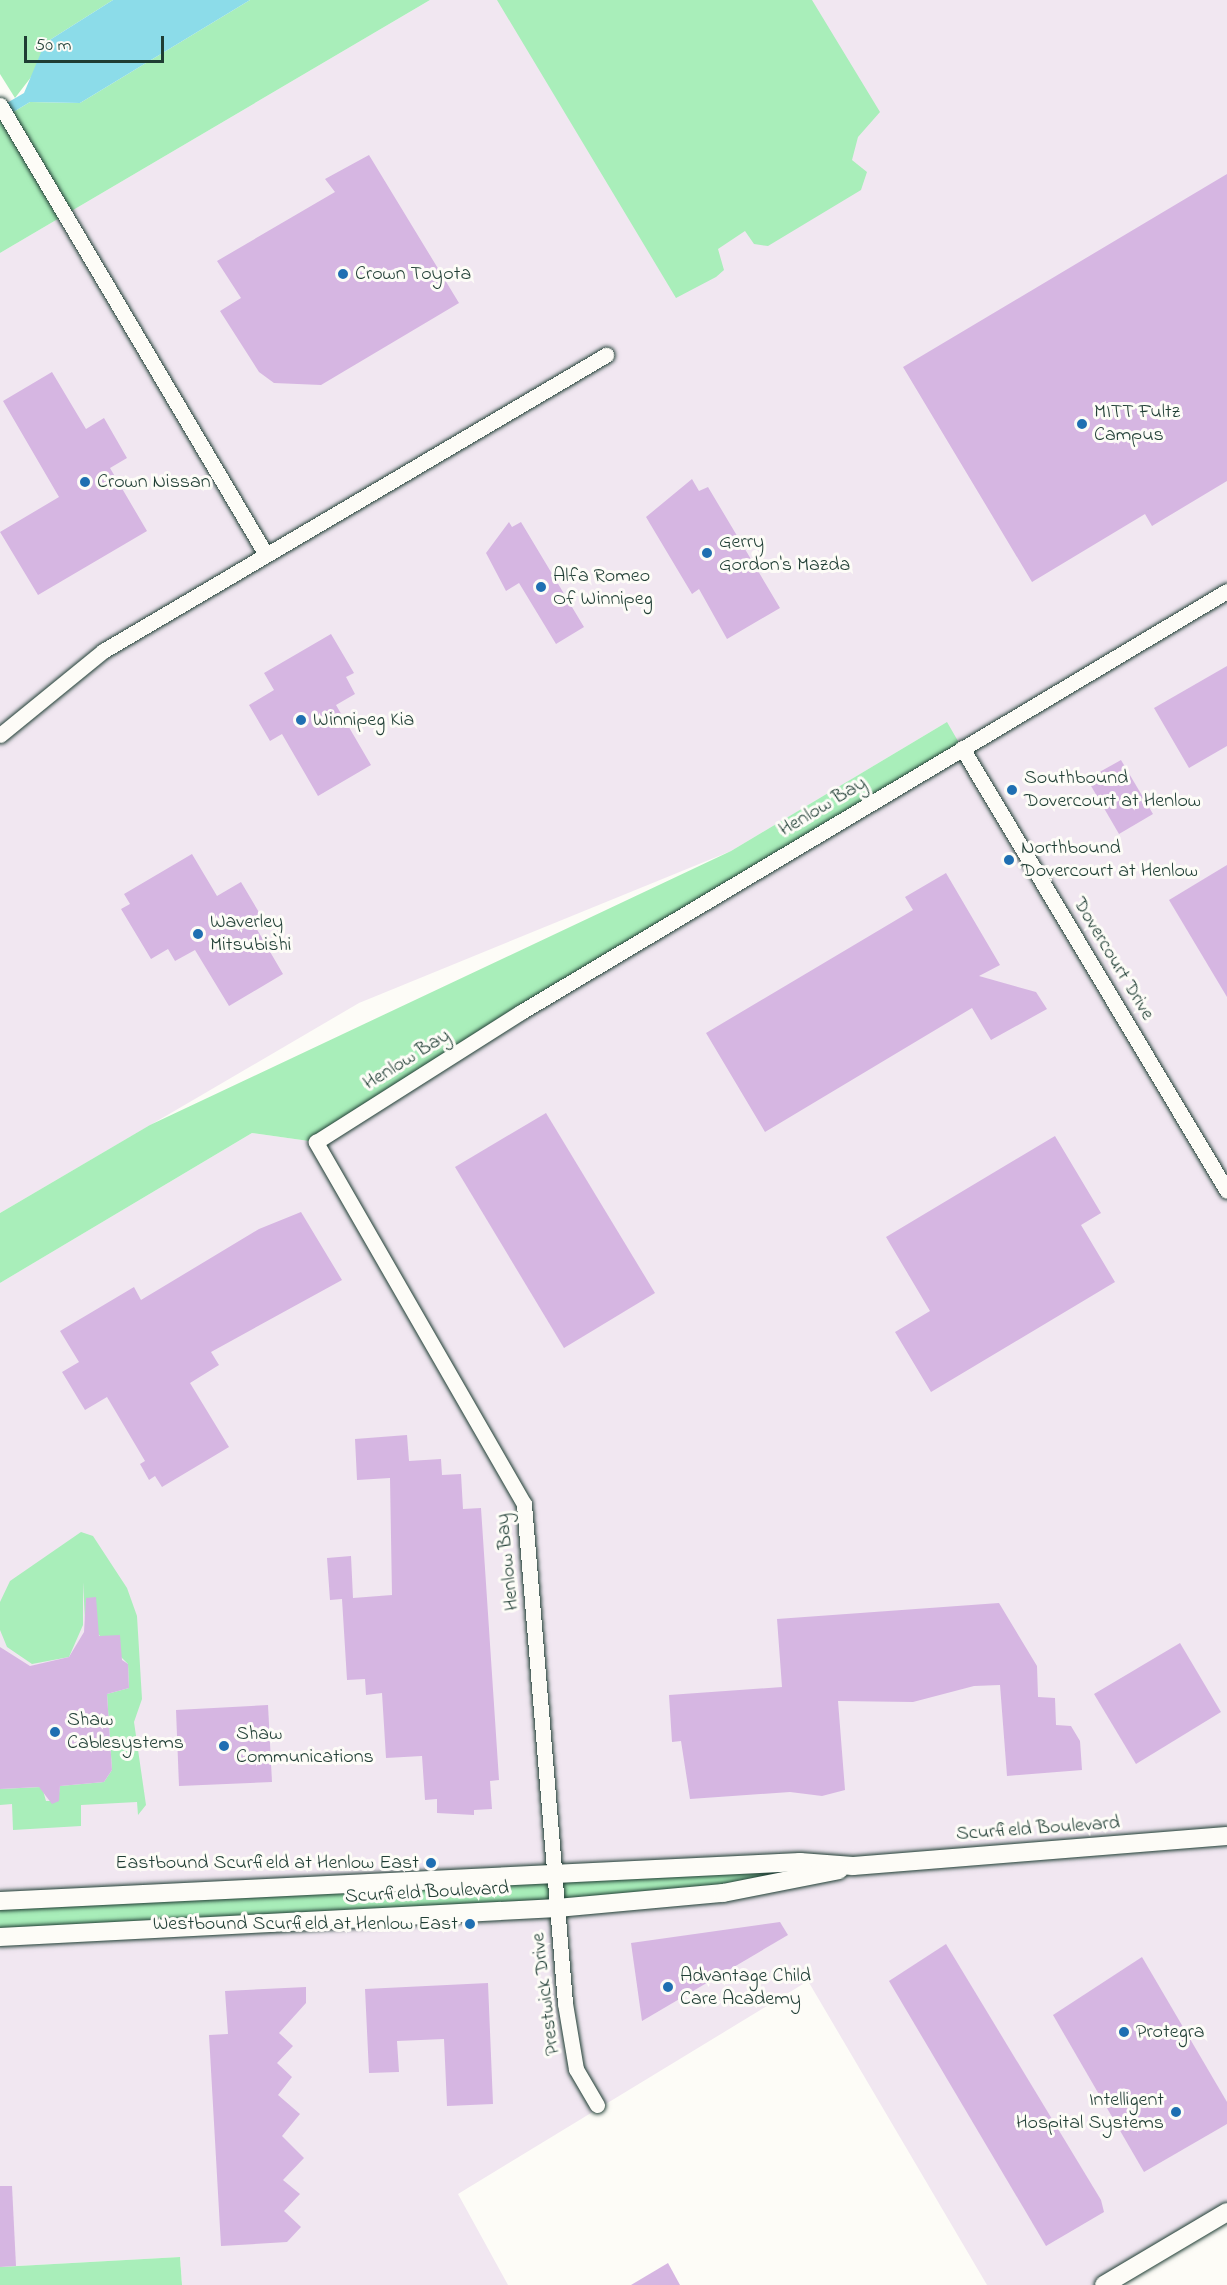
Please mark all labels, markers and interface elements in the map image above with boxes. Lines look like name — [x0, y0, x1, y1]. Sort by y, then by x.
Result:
scale bar — [27, 24, 166, 62]
text: 50 m — [35, 33, 72, 59]
place label: Crown Toyota — [355, 262, 471, 286]
marker: Crown Toyota — [336, 267, 350, 281]
place label: MITT Fultz Campus — [1094, 400, 1180, 447]
marker: MITT Fultz Campus — [1075, 417, 1089, 431]
place label: Crown Nissan — [97, 470, 211, 494]
marker: Crown Nissan — [78, 475, 92, 489]
place label: Gerry Gordon's Mazda — [719, 530, 850, 577]
marker: Gerry Gordon's Mazda — [700, 546, 714, 560]
place label: Alfa Romeo Of Winnipeg — [553, 564, 653, 611]
marker: Alfa Romeo Of Winnipeg — [534, 580, 548, 594]
place label: Winnipeg Kia — [313, 708, 414, 732]
marker: Winnipeg Kia — [294, 713, 308, 727]
place label: Southbound Dovercourt at Henlow — [1024, 766, 1201, 813]
street label: Henlow Bay — [775, 772, 871, 842]
marker: Southbound Dovercourt at Henlow — [1005, 783, 1019, 797]
place label: Northbound Dovercourt at Henlow — [1021, 837, 1198, 884]
marker: Northbound Dovercourt at Henlow — [1002, 853, 1016, 867]
street label: Dovercourt Drive — [1067, 893, 1159, 1025]
place label: Waverley Mitsubishi — [210, 910, 291, 957]
marker: Waverley Mitsubishi — [191, 927, 205, 941]
street label: Henlow Bay — [359, 1024, 455, 1096]
street label: Henlow Bay — [491, 1512, 525, 1612]
place label: Shaw Cablesystems — [67, 1708, 184, 1755]
place label: Shaw Communications — [236, 1722, 374, 1769]
marker: Shaw Cablesystems — [48, 1725, 62, 1739]
marker: Shaw Communications — [217, 1739, 231, 1753]
street label: Scurfield Boulevard — [955, 1811, 1121, 1847]
place label: Eastbound Scurfield at Henlow East — [115, 1851, 419, 1875]
marker: Eastbound Scurfield at Henlow East — [424, 1856, 438, 1870]
street label: Scurfield Boulevard — [344, 1877, 510, 1909]
place label: Westbound Scurfield at Henlow East — [153, 1912, 458, 1936]
marker: Westbound Scurfield at Henlow East — [463, 1917, 477, 1931]
street label: Prestwick Drive — [527, 1931, 565, 2057]
place label: Advantage Child Care Academy — [680, 1964, 811, 2011]
marker: Advantage Child Care Academy — [661, 1980, 675, 1994]
place label: Protegra — [1136, 2020, 1205, 2044]
marker: Protegra — [1117, 2025, 1131, 2039]
place label: Intelligent Hospital Systems — [1016, 2088, 1164, 2135]
marker: Intelligent Hospital Systems — [1169, 2105, 1183, 2119]

